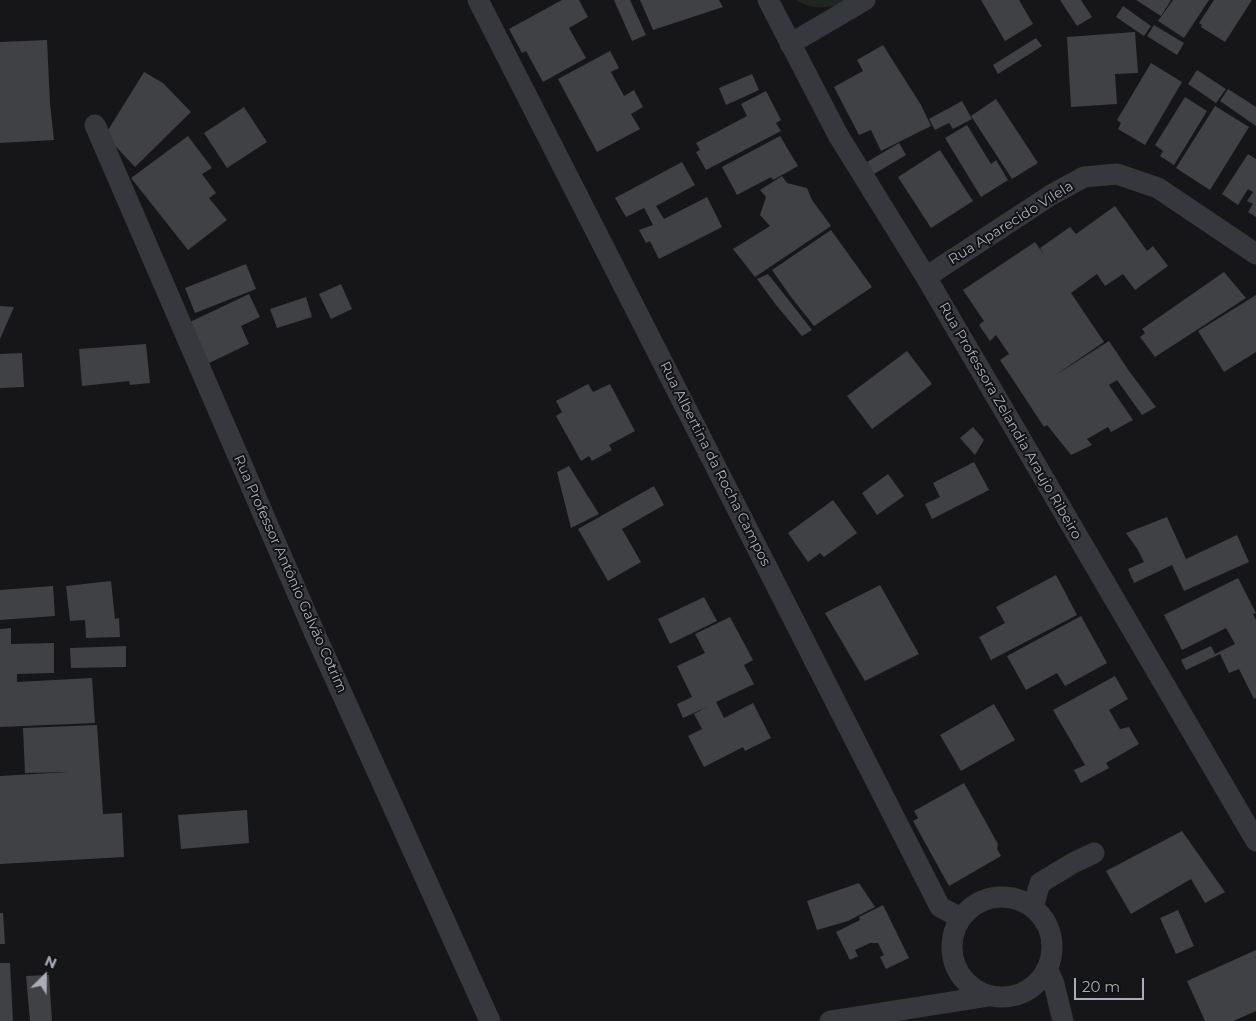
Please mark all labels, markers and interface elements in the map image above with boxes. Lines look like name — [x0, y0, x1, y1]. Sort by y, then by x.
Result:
street label: Rua Aparecido Vilela — [945, 178, 1077, 268]
street label: Rua Professora Zelandia Araujo Ribeiro — [935, 300, 1085, 542]
street label: Rua Albertina da Rocha Campos — [656, 359, 774, 569]
street label: Rua Professor Antônio Galvão Cotrim — [230, 452, 350, 696]
north arrow — [20, 951, 70, 1001]
text: N — [42, 952, 60, 973]
scale bar — [1076, 968, 1146, 1000]
text: 20 m — [1082, 977, 1120, 996]

